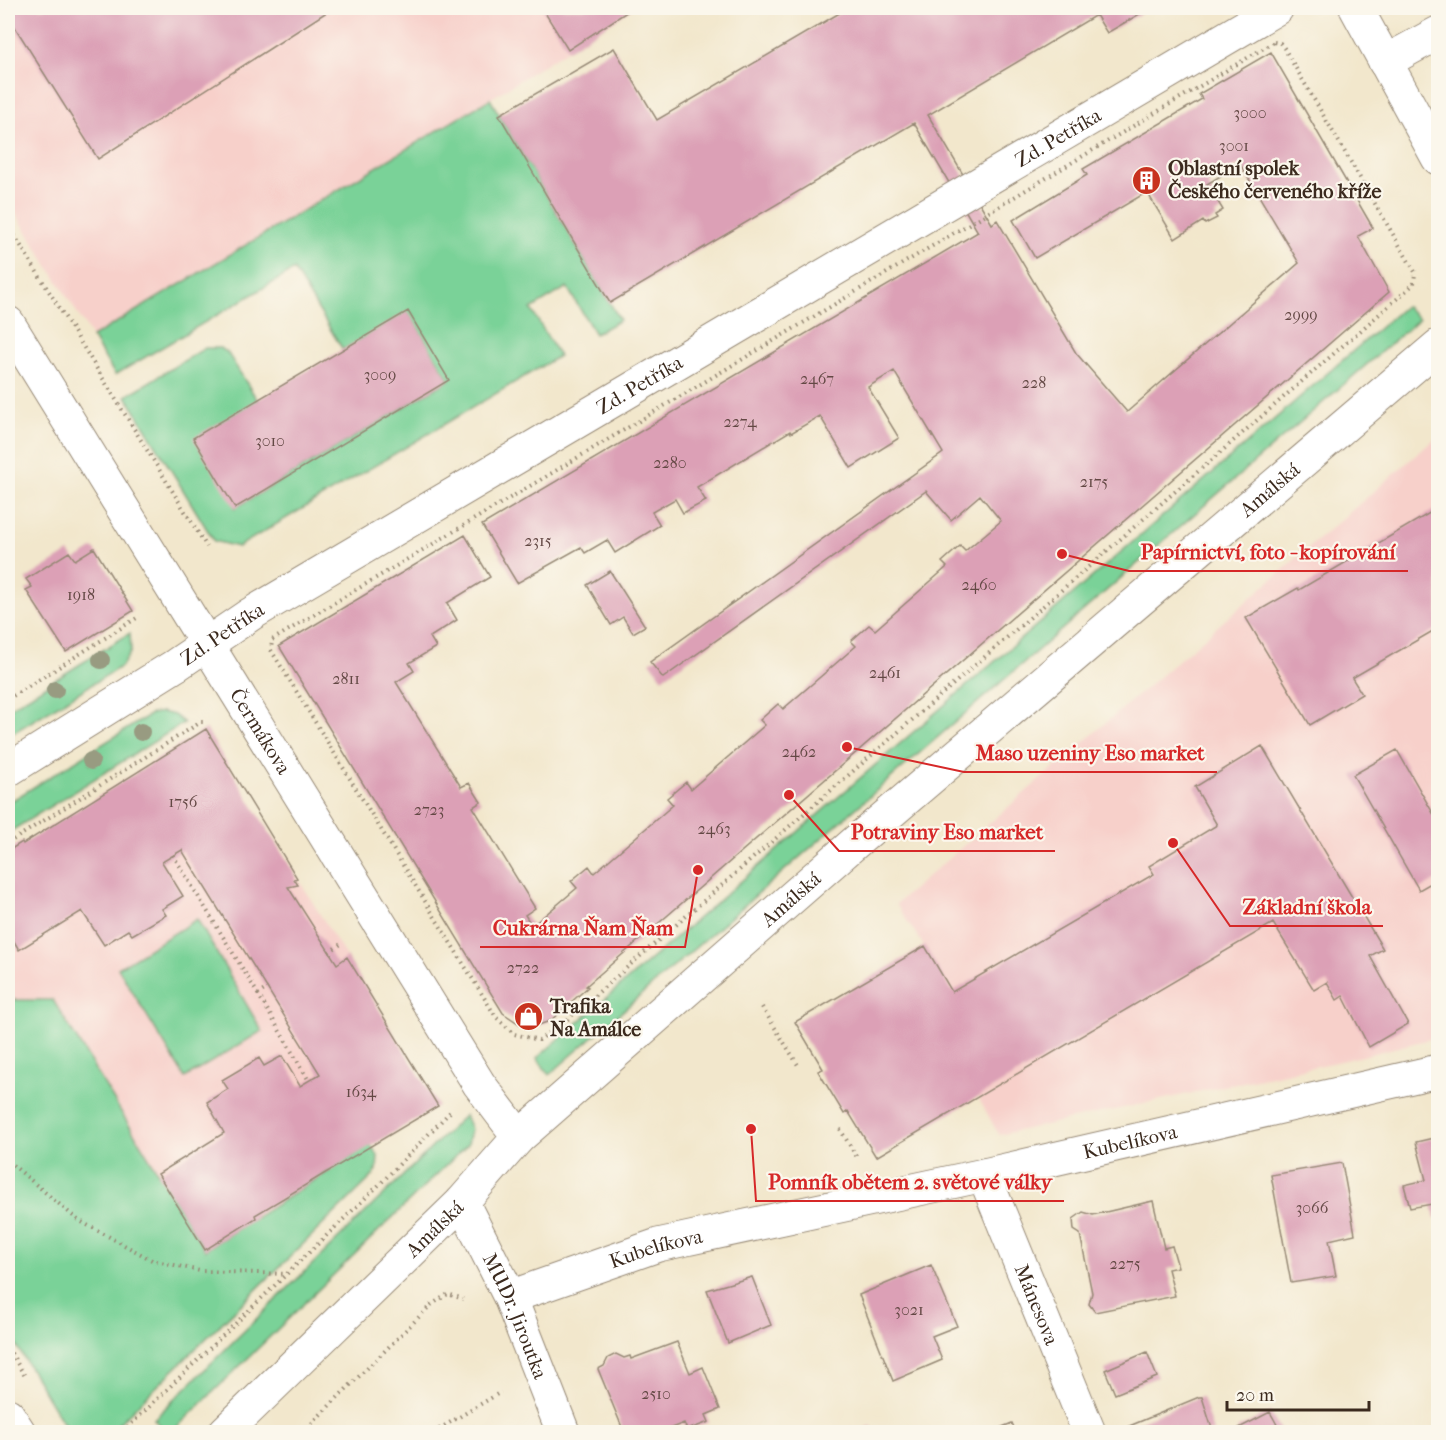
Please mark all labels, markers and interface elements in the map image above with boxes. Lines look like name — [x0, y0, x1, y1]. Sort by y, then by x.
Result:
street label: Zd. Petříka — [1011, 103, 1106, 172]
house number: 3000 — [1233, 103, 1267, 122]
house number: 3001 — [1219, 136, 1249, 155]
place label: Oblastní spolek Českého červeného kříže — [1168, 157, 1381, 203]
building icon: Oblastní spolek Českého červeného kříže — [1131, 164, 1163, 196]
house number: 2999 — [1284, 305, 1318, 324]
street label: Zd. Petříka — [593, 350, 687, 419]
house number: 3009 — [364, 365, 396, 384]
house number: 2467 — [800, 369, 834, 388]
house number: 228 — [1022, 373, 1046, 392]
house number: 2274 — [723, 412, 757, 431]
house number: 3010 — [255, 431, 285, 450]
house number: 2280 — [653, 453, 687, 472]
street label: Amálská — [1235, 457, 1305, 522]
house number: 2175 — [1080, 472, 1108, 491]
house number: 2315 — [524, 531, 552, 550]
callout: Papírnictví, foto - kopírování — [1129, 532, 1408, 571]
text: Papírnictví, foto - kopírování — [1140, 540, 1396, 564]
house number: 2460 — [961, 575, 997, 594]
house number: 1918 — [67, 585, 95, 604]
street label: Zd. Petříka — [176, 598, 269, 670]
house number: 2461 — [869, 663, 901, 682]
house number: 2811 — [332, 669, 360, 688]
street label: Čermákova — [225, 684, 296, 779]
callout: Maso uzeniny Eso market — [964, 733, 1217, 772]
text: Maso uzeniny Eso market — [974, 741, 1205, 765]
house number: 2462 — [782, 742, 816, 761]
house number: 1756 — [168, 792, 198, 811]
house number: 2723 — [414, 800, 444, 819]
callout: Potraviny Eso market — [839, 812, 1055, 851]
house number: 2463 — [698, 819, 730, 838]
text: Potraviny Eso market — [851, 820, 1044, 844]
street label: Amálská — [756, 867, 826, 932]
callout: Základní škola — [1230, 887, 1383, 926]
text: Základní škola — [1243, 895, 1373, 919]
callout: Cukrárna Ňam Ňam — [480, 908, 685, 947]
text: Cukrárna Ňam Ňam — [493, 915, 674, 940]
house number: 2722 — [507, 958, 539, 977]
place label: Trafika Na Amálce — [549, 995, 641, 1041]
shop icon: Trafika Na Amálce — [513, 1001, 545, 1033]
house number: 1634 — [346, 1082, 377, 1101]
street label: Kubelíkova — [1081, 1120, 1180, 1164]
callout: Pomník obětem 2. světové války — [756, 1162, 1064, 1201]
text: Pomník obětem 2. světové války — [768, 1170, 1054, 1194]
street label: Amálská — [401, 1195, 469, 1263]
house number: 3066 — [1296, 1198, 1329, 1217]
street label: Kubelíkova — [606, 1225, 705, 1273]
street label: MUDr. Jiroutka — [478, 1249, 552, 1383]
house number: 2275 — [1109, 1254, 1141, 1273]
street label: Mánesova — [1010, 1261, 1064, 1349]
house number: 3021 — [894, 1300, 924, 1319]
scale bar — [1227, 1374, 1370, 1412]
house number: 2510 — [641, 1384, 671, 1403]
text: 20 m — [1236, 1385, 1274, 1406]

